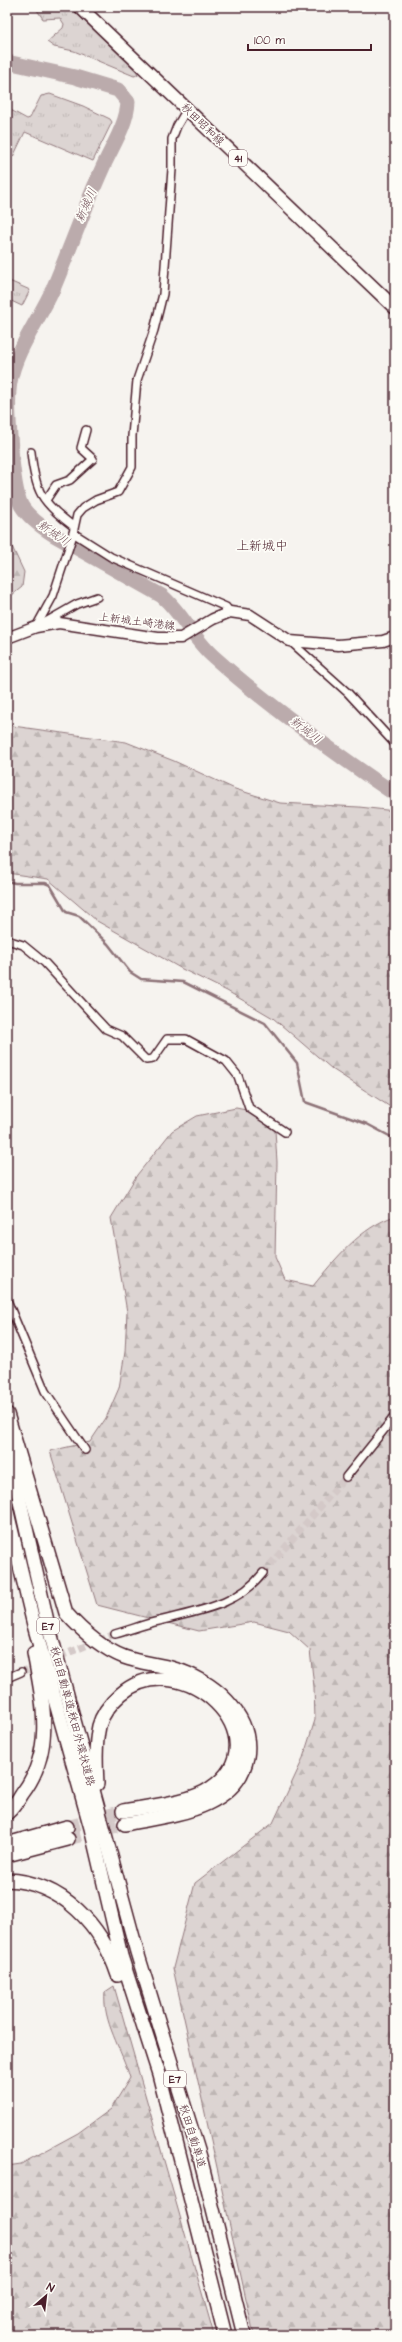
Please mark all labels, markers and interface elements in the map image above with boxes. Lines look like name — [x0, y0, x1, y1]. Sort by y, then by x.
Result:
scale bar — [248, 26, 371, 52]
text: 100 m — [254, 32, 285, 49]
street label: 秋田昭和線 — [178, 100, 228, 149]
road number: 41 — [229, 150, 247, 166]
water label: 新城川 — [71, 185, 102, 225]
water label: 新城川 — [34, 516, 73, 551]
district label: 上新城中 — [236, 537, 288, 555]
street label: 上新城土崎港線 — [98, 609, 176, 634]
water label: 新城川 — [286, 713, 325, 748]
road number: E7 — [37, 1618, 59, 1634]
street label: 秋田自動車道;秋田外環状道路 — [47, 1644, 98, 1788]
road number: E7 — [164, 2071, 186, 2087]
street label: 秋田自動車道 — [176, 2102, 209, 2170]
north arrow — [26, 2276, 66, 2316]
text: N — [44, 2279, 57, 2296]

